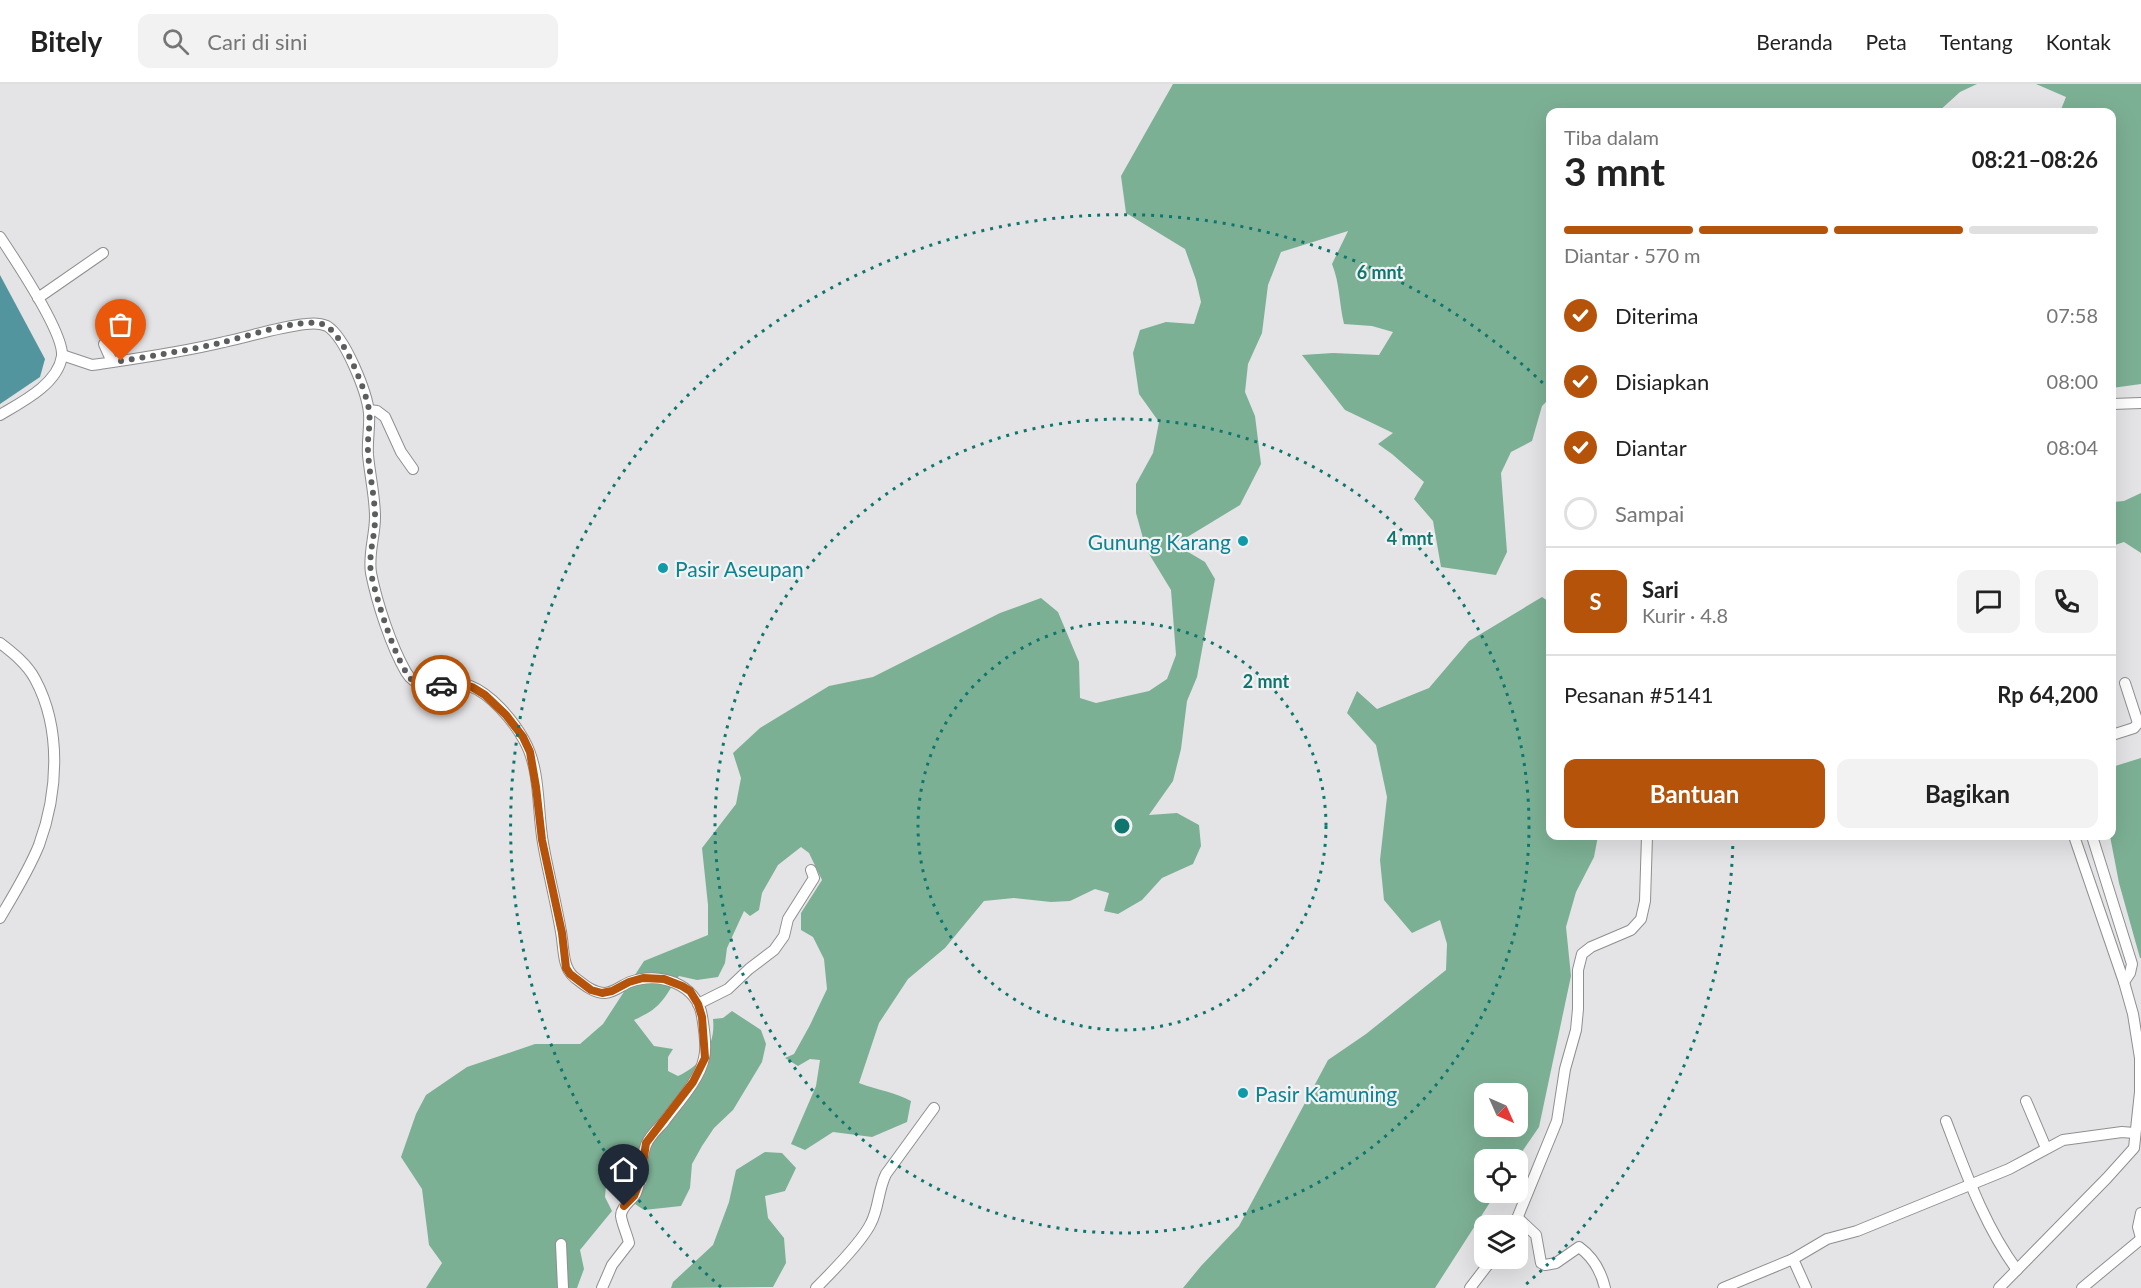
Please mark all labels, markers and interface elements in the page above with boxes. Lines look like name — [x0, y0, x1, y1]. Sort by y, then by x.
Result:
search box — [138, 14, 558, 68]
text: Bitely — [30, 24, 102, 58]
icon: search — [159, 25, 192, 58]
text: Cari di sini — [207, 28, 307, 55]
text: Beranda — [1756, 29, 1833, 54]
text: Peta — [1866, 29, 1907, 54]
text: Tentang — [1940, 29, 2013, 54]
text: Kontak — [2046, 29, 2111, 54]
text: Tiba dalam — [1564, 125, 1659, 149]
text: 08:21–08:26 — [1972, 146, 2098, 173]
text: 3 mnt — [1564, 148, 1665, 194]
text: Diantar · 570 m — [1564, 243, 1701, 267]
text: 6 mnt — [1357, 261, 1404, 283]
pin — [95, 299, 146, 361]
icon: check — [1564, 299, 1597, 332]
text: Diterima — [1615, 302, 1699, 329]
text: 07:58 — [2047, 303, 2098, 327]
icon: bag — [104, 308, 137, 341]
icon: check — [1564, 365, 1597, 398]
text: Disiapkan — [1615, 368, 1709, 395]
text: 08:00 — [2047, 369, 2098, 393]
icon: check — [1564, 431, 1597, 464]
text: Diantar — [1615, 434, 1687, 461]
text: 08:04 — [2047, 435, 2098, 459]
text: Sampai — [1615, 500, 1684, 527]
text: 4 mnt — [1387, 527, 1434, 549]
place label: Gunung Karang — [1088, 529, 1231, 554]
marker: Gunung Karang — [1236, 534, 1250, 548]
place label: Pasir Aseupan — [675, 556, 804, 581]
marker: Pasir Aseupan — [656, 561, 670, 575]
button: chat — [1957, 570, 2020, 633]
button: phone — [2035, 570, 2098, 633]
text: Sari — [1642, 576, 1679, 603]
text: S — [1589, 588, 1602, 615]
text: Kurir · 4.8 — [1642, 603, 1728, 627]
courier — [411, 655, 471, 715]
icon: car — [425, 669, 458, 702]
text: 2 mnt — [1243, 670, 1290, 692]
text: Pesanan #5141 — [1564, 681, 1714, 708]
text: Rp 64,200 — [1997, 681, 2098, 708]
button: Bantuan — [1564, 759, 1825, 828]
button: Bagikan — [1837, 759, 2098, 828]
centre of rings — [1112, 816, 1132, 836]
place label: Pasir Kamuning — [1255, 1081, 1397, 1106]
north arrow — [1474, 1083, 1528, 1137]
map controls — [1474, 1083, 1528, 1269]
marker: Pasir Kamuning — [1236, 1086, 1250, 1100]
pin — [598, 1144, 649, 1206]
button: locate — [1474, 1149, 1528, 1203]
icon: home — [607, 1153, 640, 1186]
button: layers — [1474, 1215, 1528, 1269]

